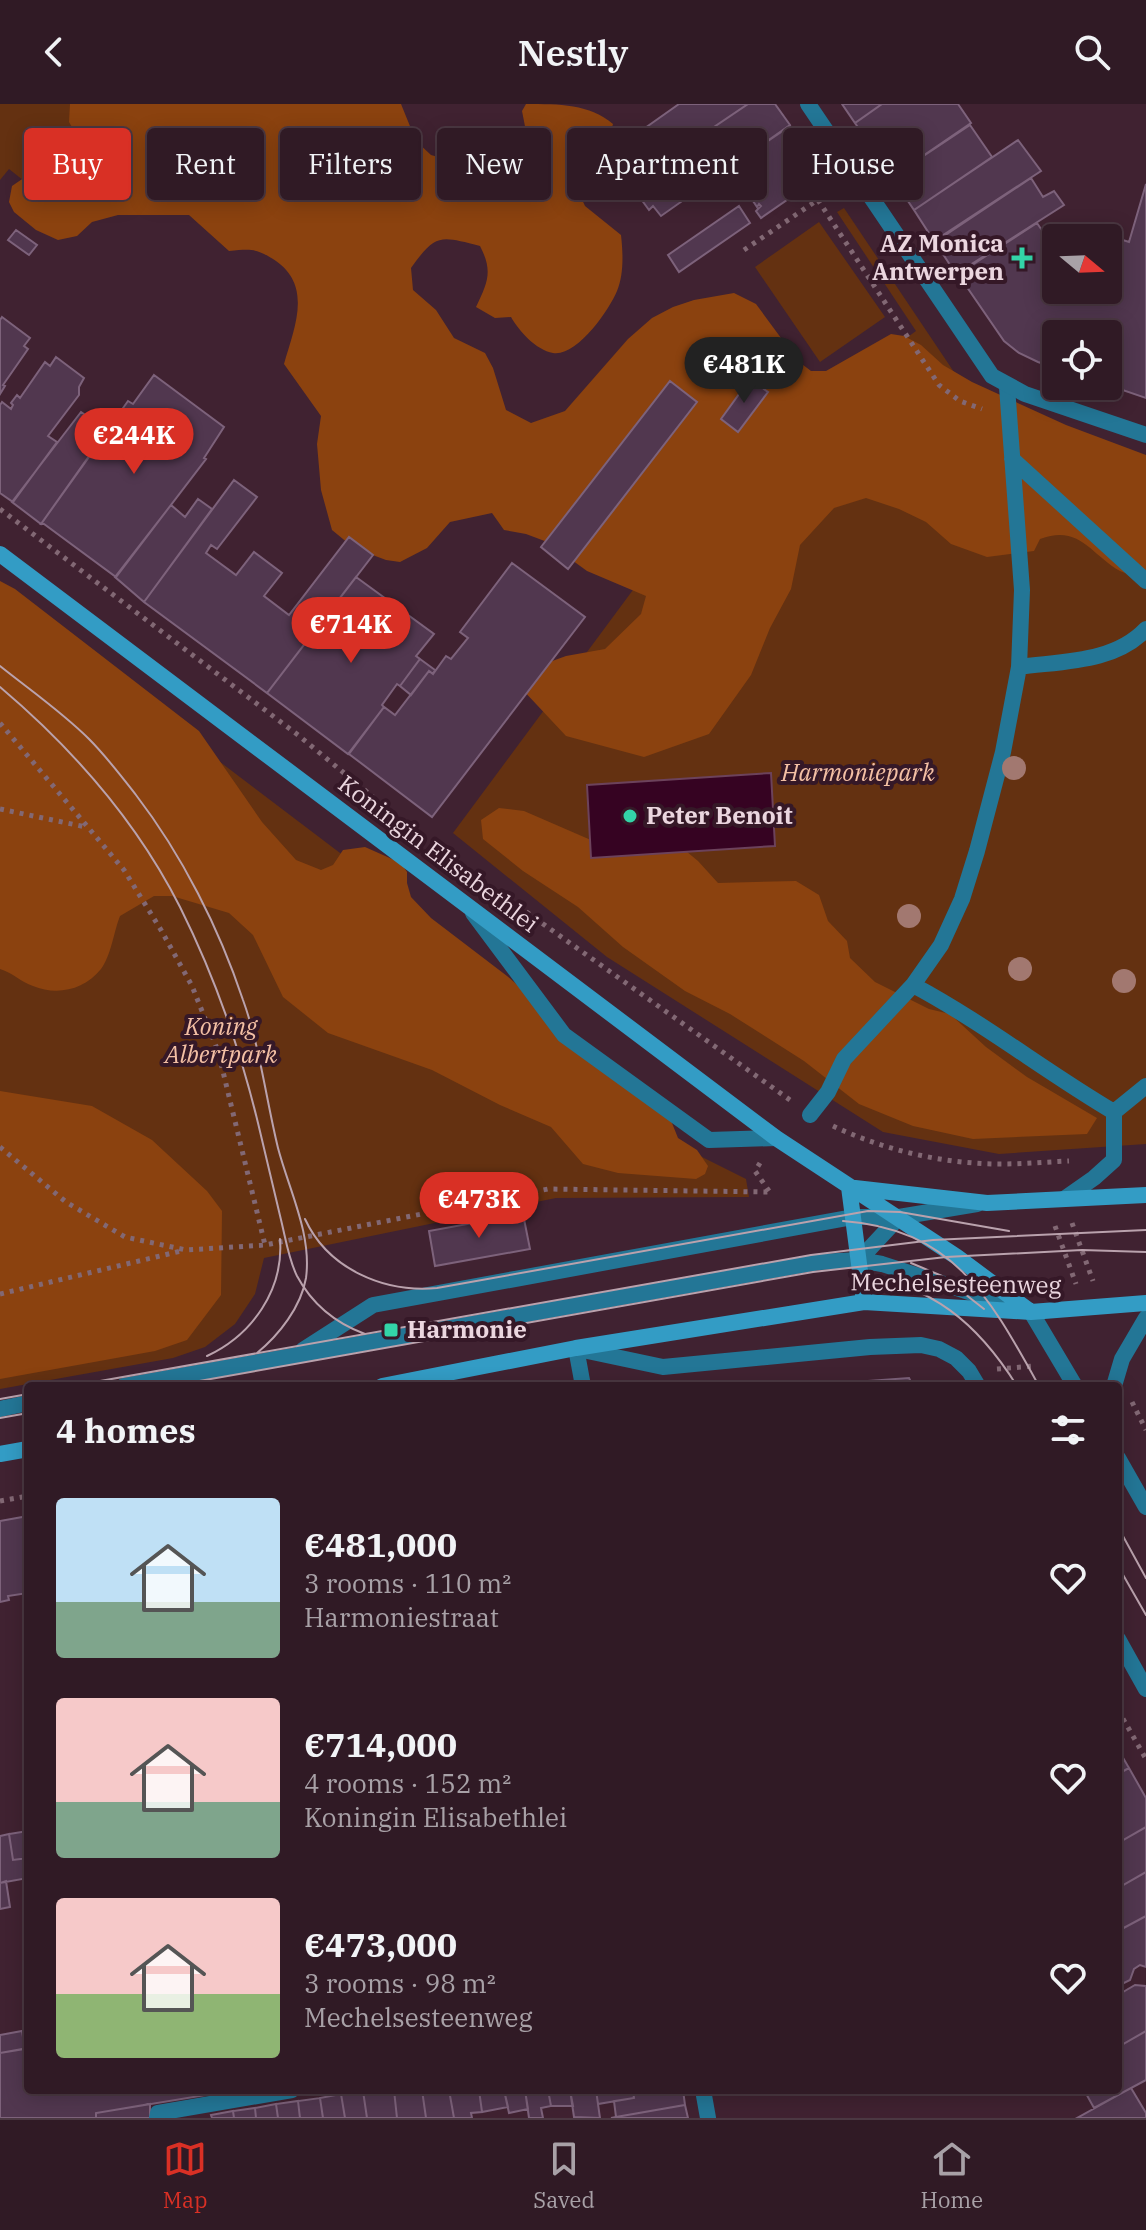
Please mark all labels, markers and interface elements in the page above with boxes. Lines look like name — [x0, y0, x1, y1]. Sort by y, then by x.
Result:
text: Nestly — [518, 29, 628, 76]
icon: back — [32, 30, 76, 74]
icon: search — [1070, 30, 1114, 74]
chip: Buy — [24, 128, 131, 200]
chip: Rent — [147, 128, 264, 200]
chip: Filters — [280, 128, 421, 200]
chip: New — [437, 128, 551, 200]
chip: Apartment — [567, 128, 767, 200]
chip: House — [783, 128, 923, 200]
north arrow — [1042, 224, 1122, 304]
map controls — [1042, 224, 1122, 400]
place label: AZ Monica Antwerpen — [872, 227, 1004, 287]
marker: AZ Monica Antwerpen — [1011, 247, 1033, 269]
button: locate — [1042, 320, 1122, 400]
pin: €481K — [688, 337, 800, 405]
text: €481K — [703, 346, 785, 380]
pin: €244K — [78, 408, 190, 476]
text: €244K — [93, 417, 175, 451]
pin: €714K — [295, 597, 407, 665]
text: €714K — [310, 606, 392, 640]
park label: Harmoniepark — [780, 756, 935, 788]
street label: Koningin Elisabethlei — [332, 767, 545, 939]
place label: Peter Benoit — [646, 799, 793, 831]
marker: Peter Benoit — [621, 807, 639, 825]
park label: Koning Albertpark — [163, 1010, 278, 1070]
pin: €473K — [423, 1172, 535, 1240]
text: €473K — [438, 1181, 520, 1215]
street label: Mechelsesteenweg — [850, 1265, 1062, 1301]
place label: Harmonie — [407, 1313, 527, 1345]
marker: Harmonie — [382, 1321, 400, 1339]
text: 4 homes — [56, 1408, 196, 1452]
icon: filters — [1046, 1408, 1090, 1452]
text: €481,000 — [304, 1522, 457, 1566]
icon: home — [120, 1530, 216, 1626]
icon: heart — [1046, 1556, 1090, 1600]
text: 3 rooms · 110 m² — [304, 1566, 511, 1600]
text: Harmoniestraat — [304, 1600, 499, 1634]
text: €714,000 — [304, 1722, 457, 1766]
icon: home — [120, 1730, 216, 1826]
icon: heart — [1046, 1756, 1090, 1800]
text: 4 rooms · 152 m² — [304, 1766, 511, 1800]
text: Koningin Elisabethlei — [304, 1800, 567, 1834]
text: €473,000 — [304, 1922, 457, 1966]
icon: home — [120, 1930, 216, 2026]
icon: heart — [1046, 1956, 1090, 2000]
text: 3 rooms · 98 m² — [304, 1966, 496, 2000]
text: Mechelsesteenweg — [304, 2000, 533, 2034]
tab: Map — [163, 2137, 208, 2214]
tab: Saved — [533, 2137, 595, 2214]
tab: Home — [921, 2137, 983, 2214]

